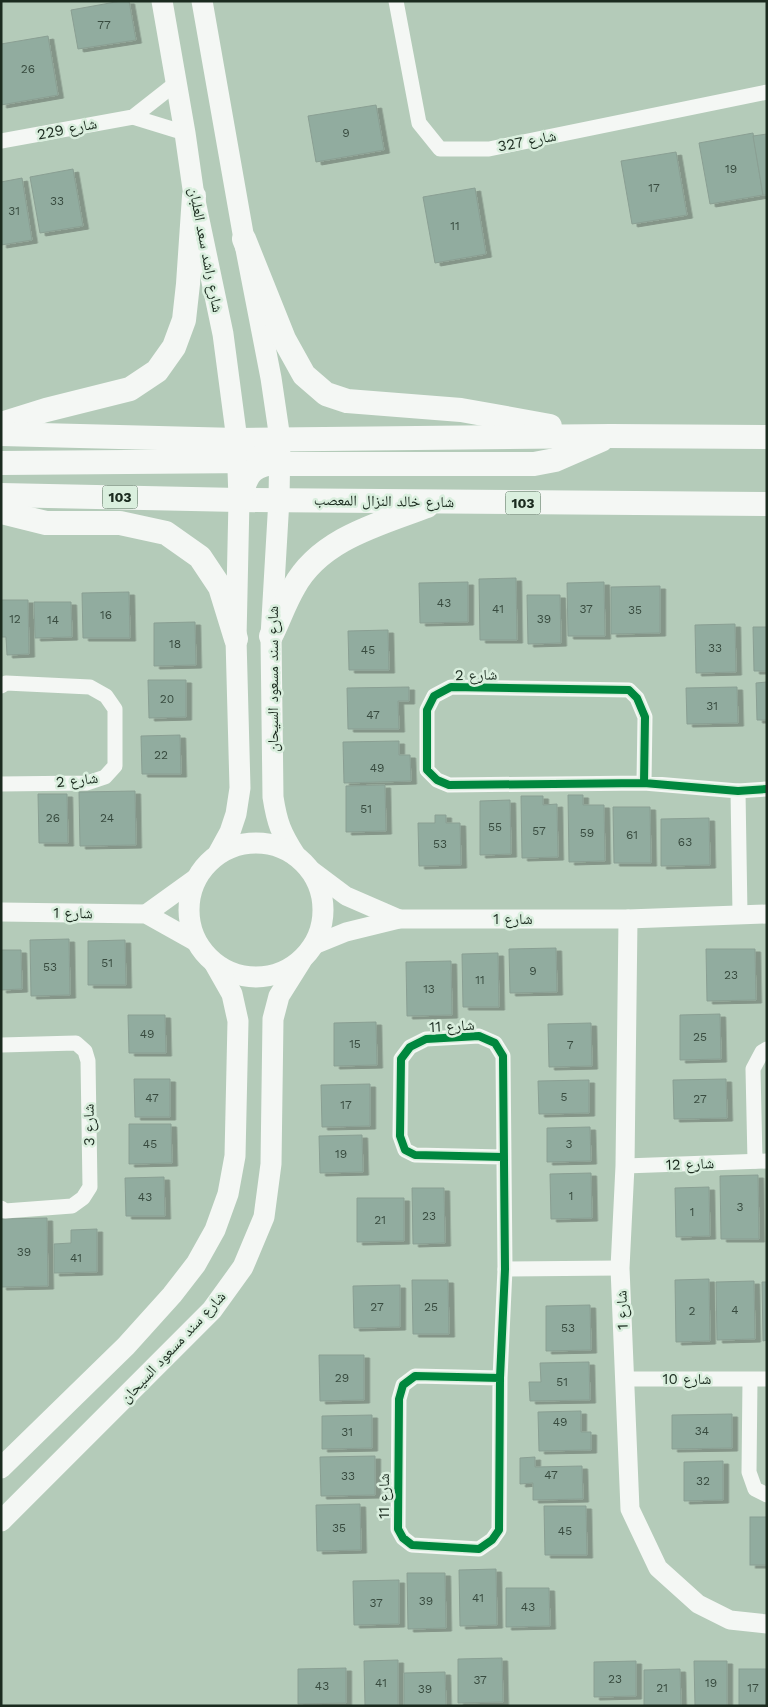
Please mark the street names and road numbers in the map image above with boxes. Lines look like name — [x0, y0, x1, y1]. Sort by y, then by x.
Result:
street label: شارع 229 — [36, 114, 99, 145]
street label: شارع 327 — [496, 126, 558, 156]
street label: شارع راشد سعد العلبان — [184, 186, 227, 314]
road number: 103 — [102, 486, 138, 508]
street label: شارع خالد النزال المعصب — [314, 491, 454, 512]
road number: 103 — [506, 492, 540, 514]
street label: شارع سند مسعود السيحان — [264, 606, 283, 752]
street label: شارع 2 — [455, 666, 497, 685]
street label: شارع 2 — [55, 769, 99, 792]
street label: شارع 1 — [53, 904, 93, 923]
street label: شارع 1 — [493, 910, 533, 929]
street label: شارع 11 — [429, 1016, 475, 1037]
street label: شارع 3 — [80, 1104, 99, 1146]
street label: شارع 12 — [666, 1154, 715, 1175]
street label: شارع سند مسعود السيحان — [117, 1287, 230, 1407]
street label: شارع 1 — [612, 1290, 633, 1330]
street label: شارع 10 — [663, 1370, 712, 1389]
street label: شارع 11 — [375, 1473, 394, 1519]

